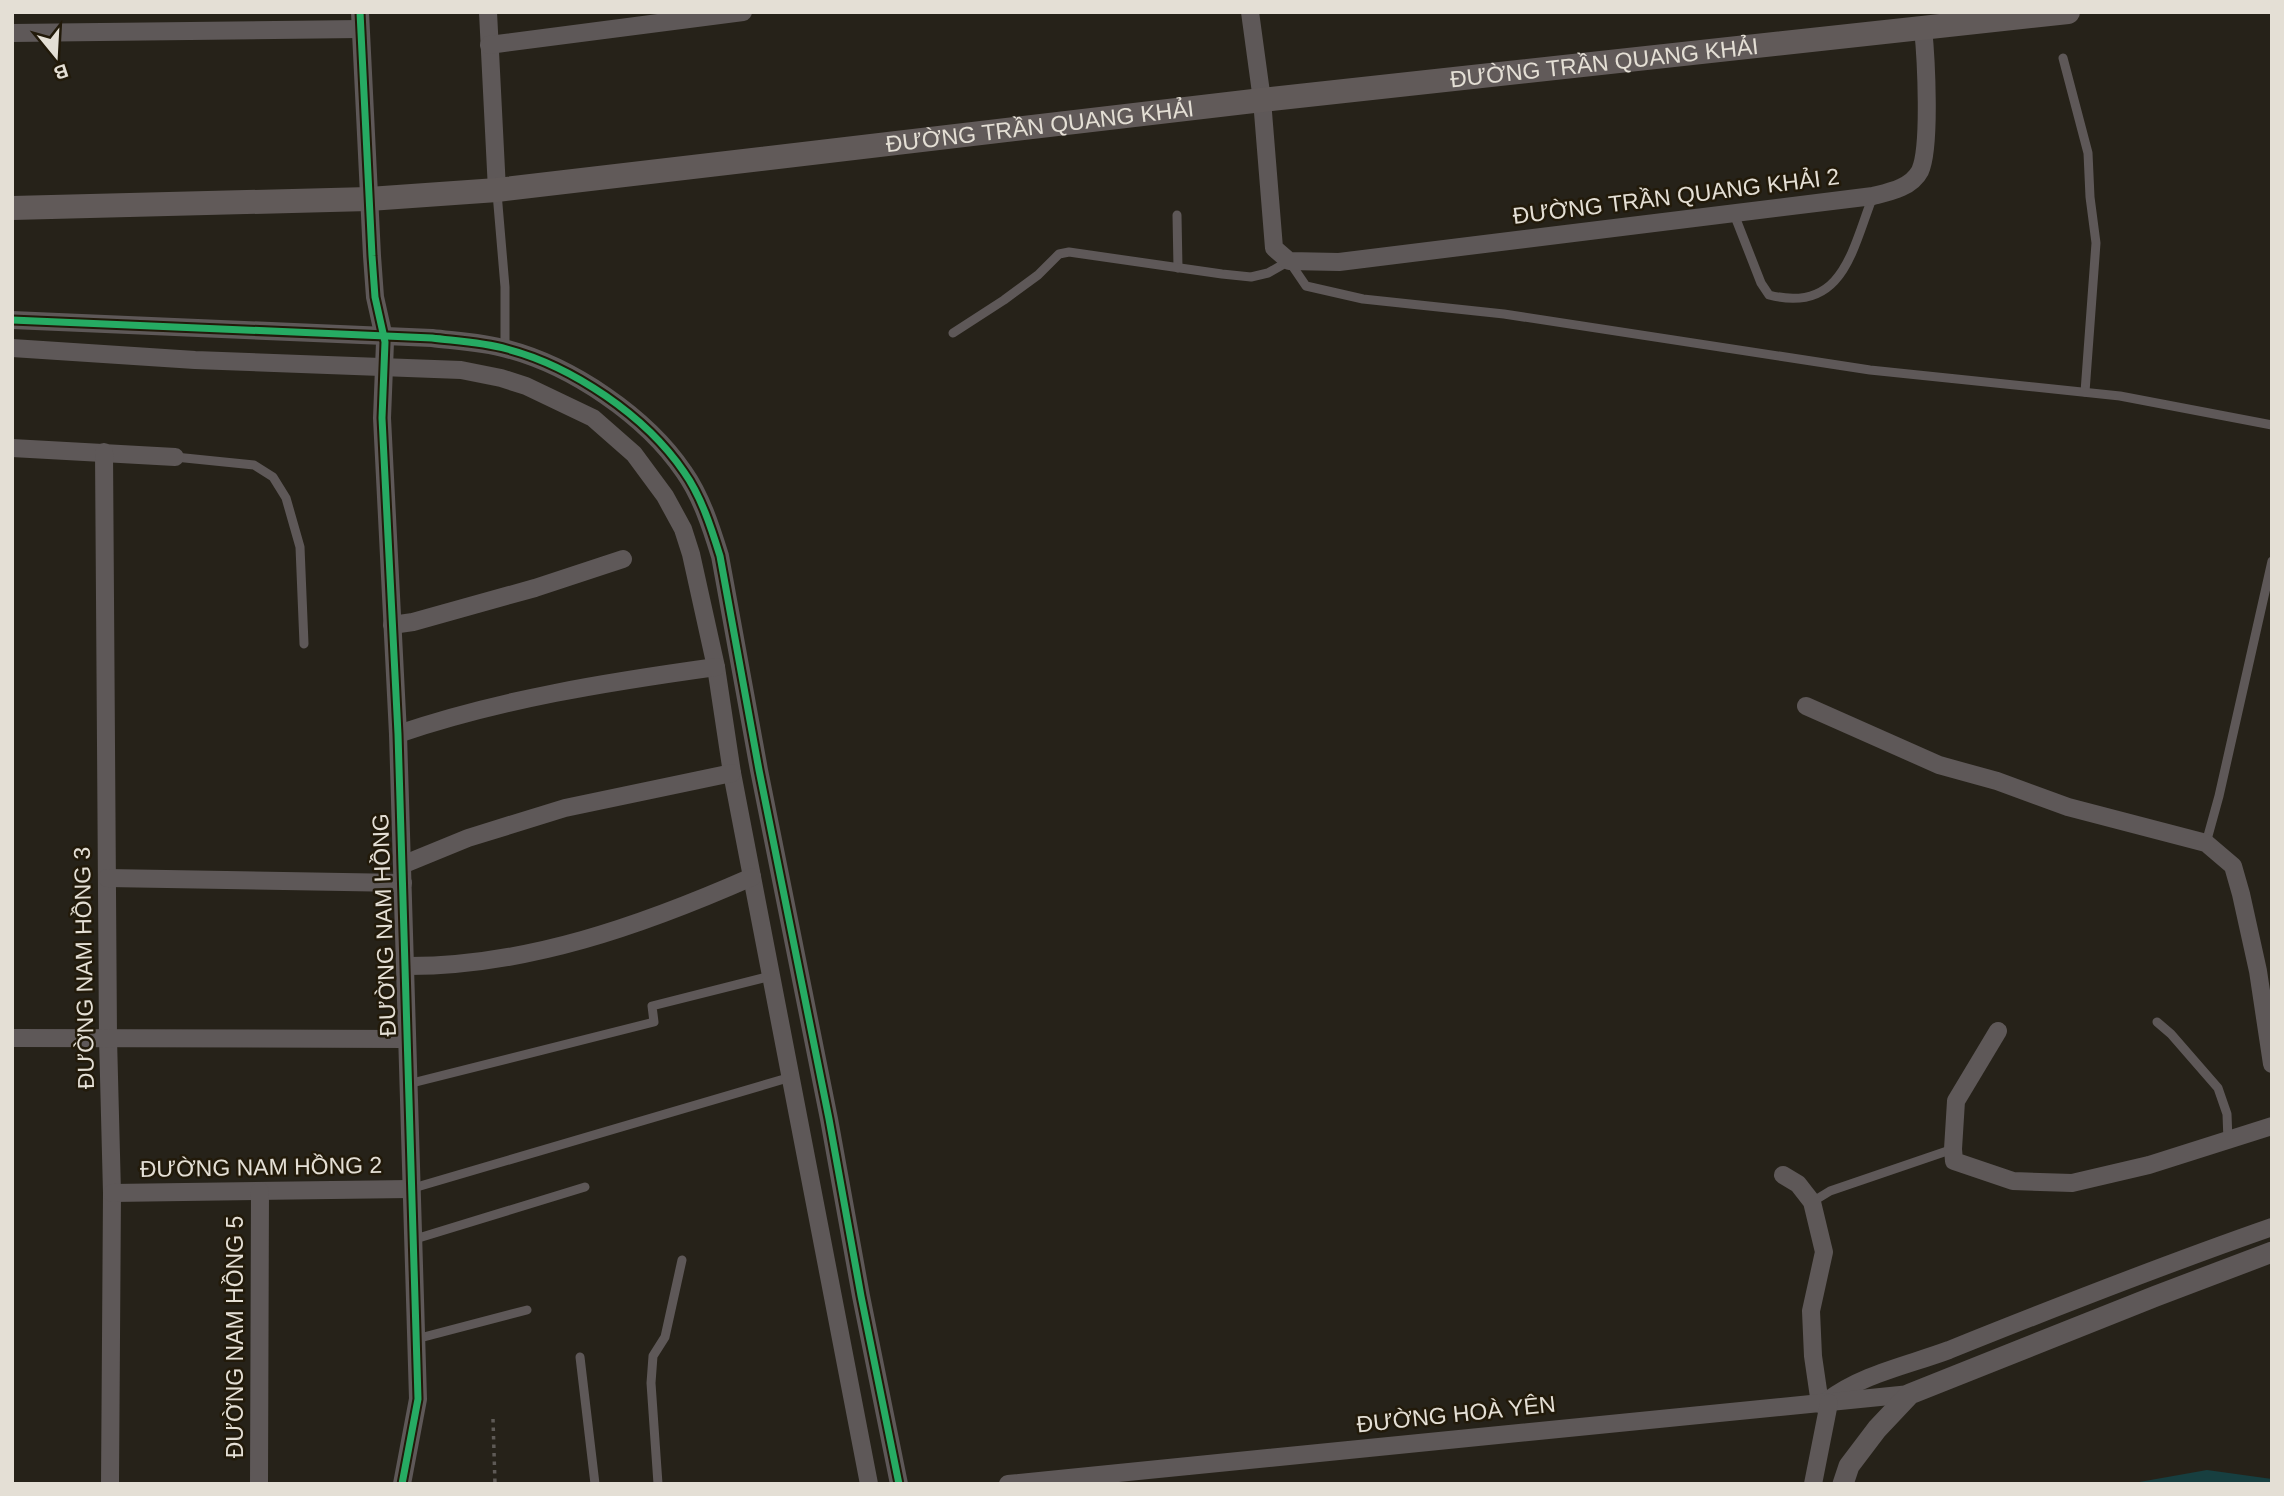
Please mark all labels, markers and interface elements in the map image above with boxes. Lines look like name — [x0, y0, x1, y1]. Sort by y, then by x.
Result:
north arrow — [21, 21, 91, 91]
street label: ĐƯỜNG TRẦN QUANG KHẢI — [1449, 32, 1760, 92]
text: B — [51, 60, 71, 84]
street label: ĐƯỜNG TRẦN QUANG KHẢI — [884, 94, 1195, 157]
street label: ĐƯỜNG TRẦN QUANG KHẢI 2 — [1511, 161, 1841, 229]
street label: ĐƯỜNG NAM HỒNG — [366, 813, 401, 1037]
street label: ĐƯỜNG NAM HỒNG 3 — [68, 847, 99, 1089]
street label: ĐƯỜNG NAM HỒNG 2 — [140, 1151, 382, 1182]
street label: ĐƯỜNG NAM HỒNG 5 — [221, 1216, 248, 1458]
street label: ĐƯỜNG HOÀ YÊN — [1355, 1391, 1557, 1437]

